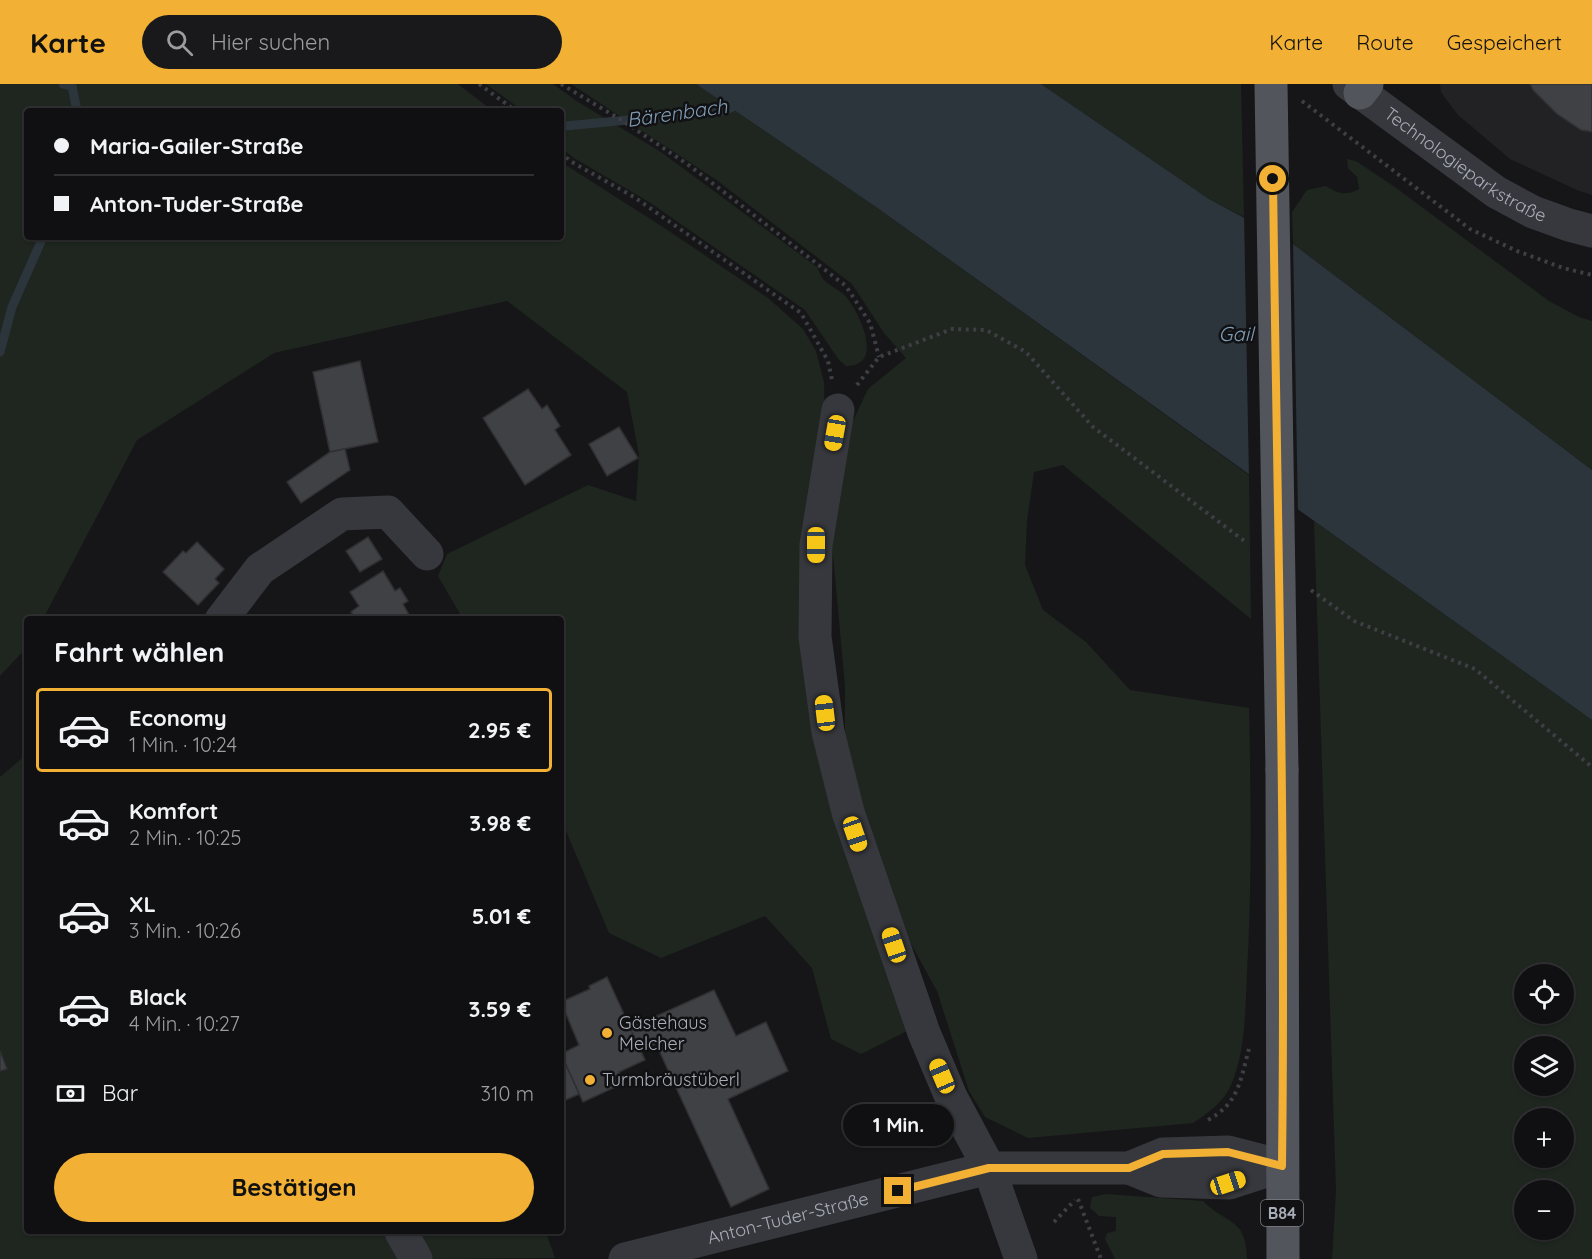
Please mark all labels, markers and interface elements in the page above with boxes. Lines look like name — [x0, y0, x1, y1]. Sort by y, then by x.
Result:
search box — [142, 15, 562, 69]
text: Karte — [30, 25, 106, 60]
icon: search — [163, 26, 196, 59]
text: Hier suchen — [211, 28, 330, 56]
text: Karte — [1269, 29, 1323, 55]
text: Route — [1356, 29, 1414, 55]
text: Gespeichert — [1447, 29, 1562, 55]
water label: Bärenbach — [625, 93, 729, 132]
street label: Technologieparkstraße — [1380, 102, 1550, 227]
text: Maria-Gailer-Straße — [90, 132, 304, 160]
route start — [1259, 165, 1286, 192]
text: Anton-Tuder-Straße — [90, 190, 304, 218]
water label: Gail — [1218, 321, 1256, 346]
car — [823, 414, 847, 452]
car — [807, 527, 825, 563]
text: Fahrt wählen — [54, 635, 224, 669]
car — [814, 694, 836, 732]
icon: car — [57, 703, 111, 757]
text: Economy — [129, 704, 227, 732]
text: 2.95 € — [468, 716, 531, 744]
text: 1 Min. · 10:24 — [129, 732, 237, 757]
icon: car — [57, 796, 111, 850]
text: Komfort — [129, 797, 218, 825]
text: 3.98 € — [469, 809, 531, 837]
car — [841, 814, 869, 854]
text: 2 Min. · 10:25 — [129, 825, 241, 850]
icon: car — [57, 889, 111, 943]
text: XL — [129, 890, 156, 918]
text: 5.01 € — [472, 902, 531, 930]
text: 3 Min. · 10:26 — [129, 918, 241, 943]
car — [880, 925, 908, 965]
map controls — [1514, 964, 1574, 1240]
button: locate — [1514, 964, 1574, 1024]
icon: car — [57, 982, 111, 1036]
text: Black — [129, 983, 187, 1011]
text: 3.59 € — [469, 995, 531, 1023]
text: 4 Min. · 10:27 — [129, 1011, 240, 1036]
place label: Gästehaus Melcher — [619, 1011, 707, 1055]
marker: Gästehaus Melcher — [600, 1026, 614, 1040]
button: layers — [1514, 1036, 1574, 1096]
car — [927, 1056, 957, 1096]
place label: Turmbräustüberl — [602, 1068, 740, 1091]
marker: Turmbräustüberl — [583, 1073, 597, 1087]
icon: cash — [54, 1077, 87, 1110]
text: Bar — [102, 1079, 138, 1107]
text: 310 m — [481, 1081, 534, 1106]
callout: 1 Min. — [842, 1104, 954, 1146]
button: + — [1514, 1108, 1574, 1168]
text: 1 Min. — [873, 1112, 924, 1137]
button: Bestätigen — [54, 1153, 534, 1222]
car — [1208, 1169, 1248, 1197]
route end — [884, 1177, 911, 1204]
button: − — [1514, 1180, 1574, 1240]
street label: Anton-Tuder-Straße — [705, 1187, 871, 1249]
road number: B84 — [1261, 1200, 1303, 1226]

